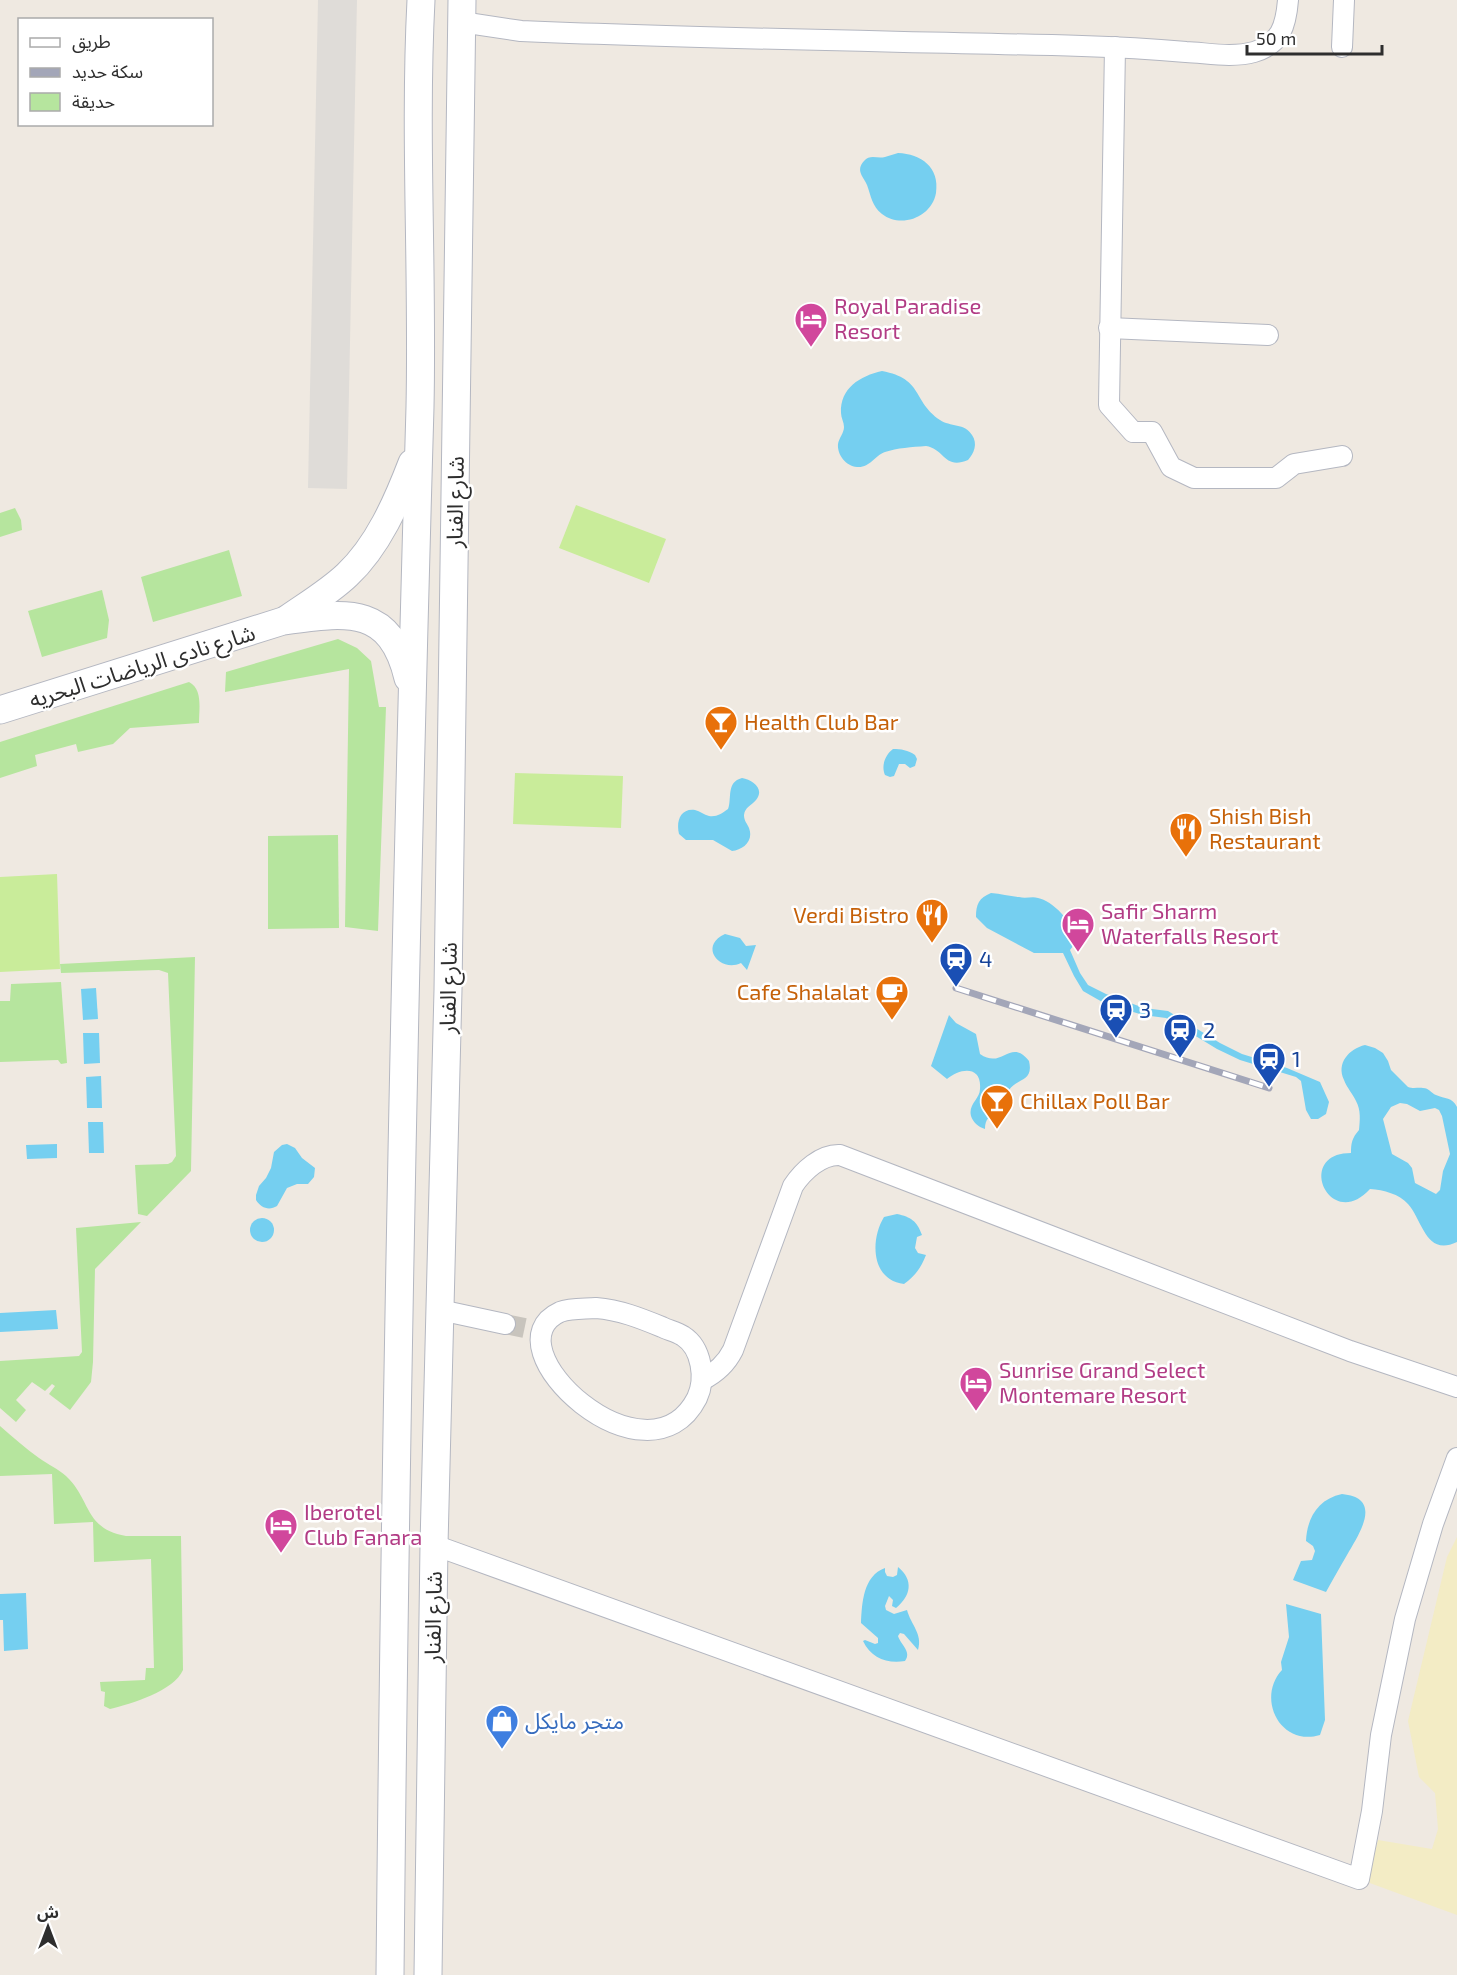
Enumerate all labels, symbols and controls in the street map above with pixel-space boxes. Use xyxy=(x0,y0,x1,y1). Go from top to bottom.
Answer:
legend xyxy=(18,18,213,126)
scale bar xyxy=(1247,18,1382,56)
text: 50 m xyxy=(1256,27,1296,49)
text: طريق xyxy=(72,30,111,53)
text: سكة حديد xyxy=(72,60,143,82)
text: حديقة xyxy=(72,90,115,112)
place label: Royal Paradise Resort xyxy=(834,292,981,343)
hotel icon: Royal Paradise Resort xyxy=(793,301,829,348)
street label: شارع الفنار xyxy=(440,456,473,549)
street label: شارع نادى الرياضات البحريه xyxy=(26,618,259,717)
bar icon: Health Club Bar xyxy=(703,704,739,751)
place label: Health Club Bar xyxy=(744,708,899,734)
place label: Shish Bish Restaurant xyxy=(1209,802,1321,853)
restaurant icon: Shish Bish Restaurant xyxy=(1168,811,1204,858)
restaurant icon: Verdi Bistro xyxy=(914,897,950,944)
place label: Safir Sharm Waterfalls Resort xyxy=(1101,897,1278,948)
place label: Verdi Bistro xyxy=(793,901,909,927)
hotel icon: Safir Sharm Waterfalls Resort xyxy=(1060,906,1096,953)
station icon: 4 xyxy=(938,941,974,988)
street label: شارع الفنار xyxy=(433,942,466,1035)
place label: 4 xyxy=(979,945,993,971)
cafe icon: Cafe Shalalat xyxy=(874,974,910,1021)
place label: Cafe Shalalat xyxy=(737,978,869,1004)
station icon: 3 xyxy=(1098,992,1134,1039)
place label: 3 xyxy=(1139,996,1151,1022)
station icon: 2 xyxy=(1162,1012,1198,1059)
place label: 2 xyxy=(1203,1016,1215,1042)
station icon: 1 xyxy=(1251,1041,1287,1088)
place label: 1 xyxy=(1292,1045,1301,1071)
bar icon: Chillax Poll Bar xyxy=(979,1083,1015,1130)
place label: Chillax Poll Bar xyxy=(1020,1087,1170,1113)
place label: Sunrise Grand Select Montemare Resort xyxy=(999,1356,1206,1407)
hotel icon: Sunrise Grand Select Montemare Resort xyxy=(958,1365,994,1412)
place label: Iberotel Club Fanara xyxy=(304,1498,422,1549)
hotel icon: Iberotel Club Fanara xyxy=(263,1507,299,1554)
street label: شارع الفنار xyxy=(418,1571,451,1664)
shop icon: متجر مايكل xyxy=(484,1703,520,1750)
place label: متجر مايكل xyxy=(525,1707,624,1734)
north arrow xyxy=(18,1897,78,1957)
text: ش xyxy=(37,1902,59,1922)

